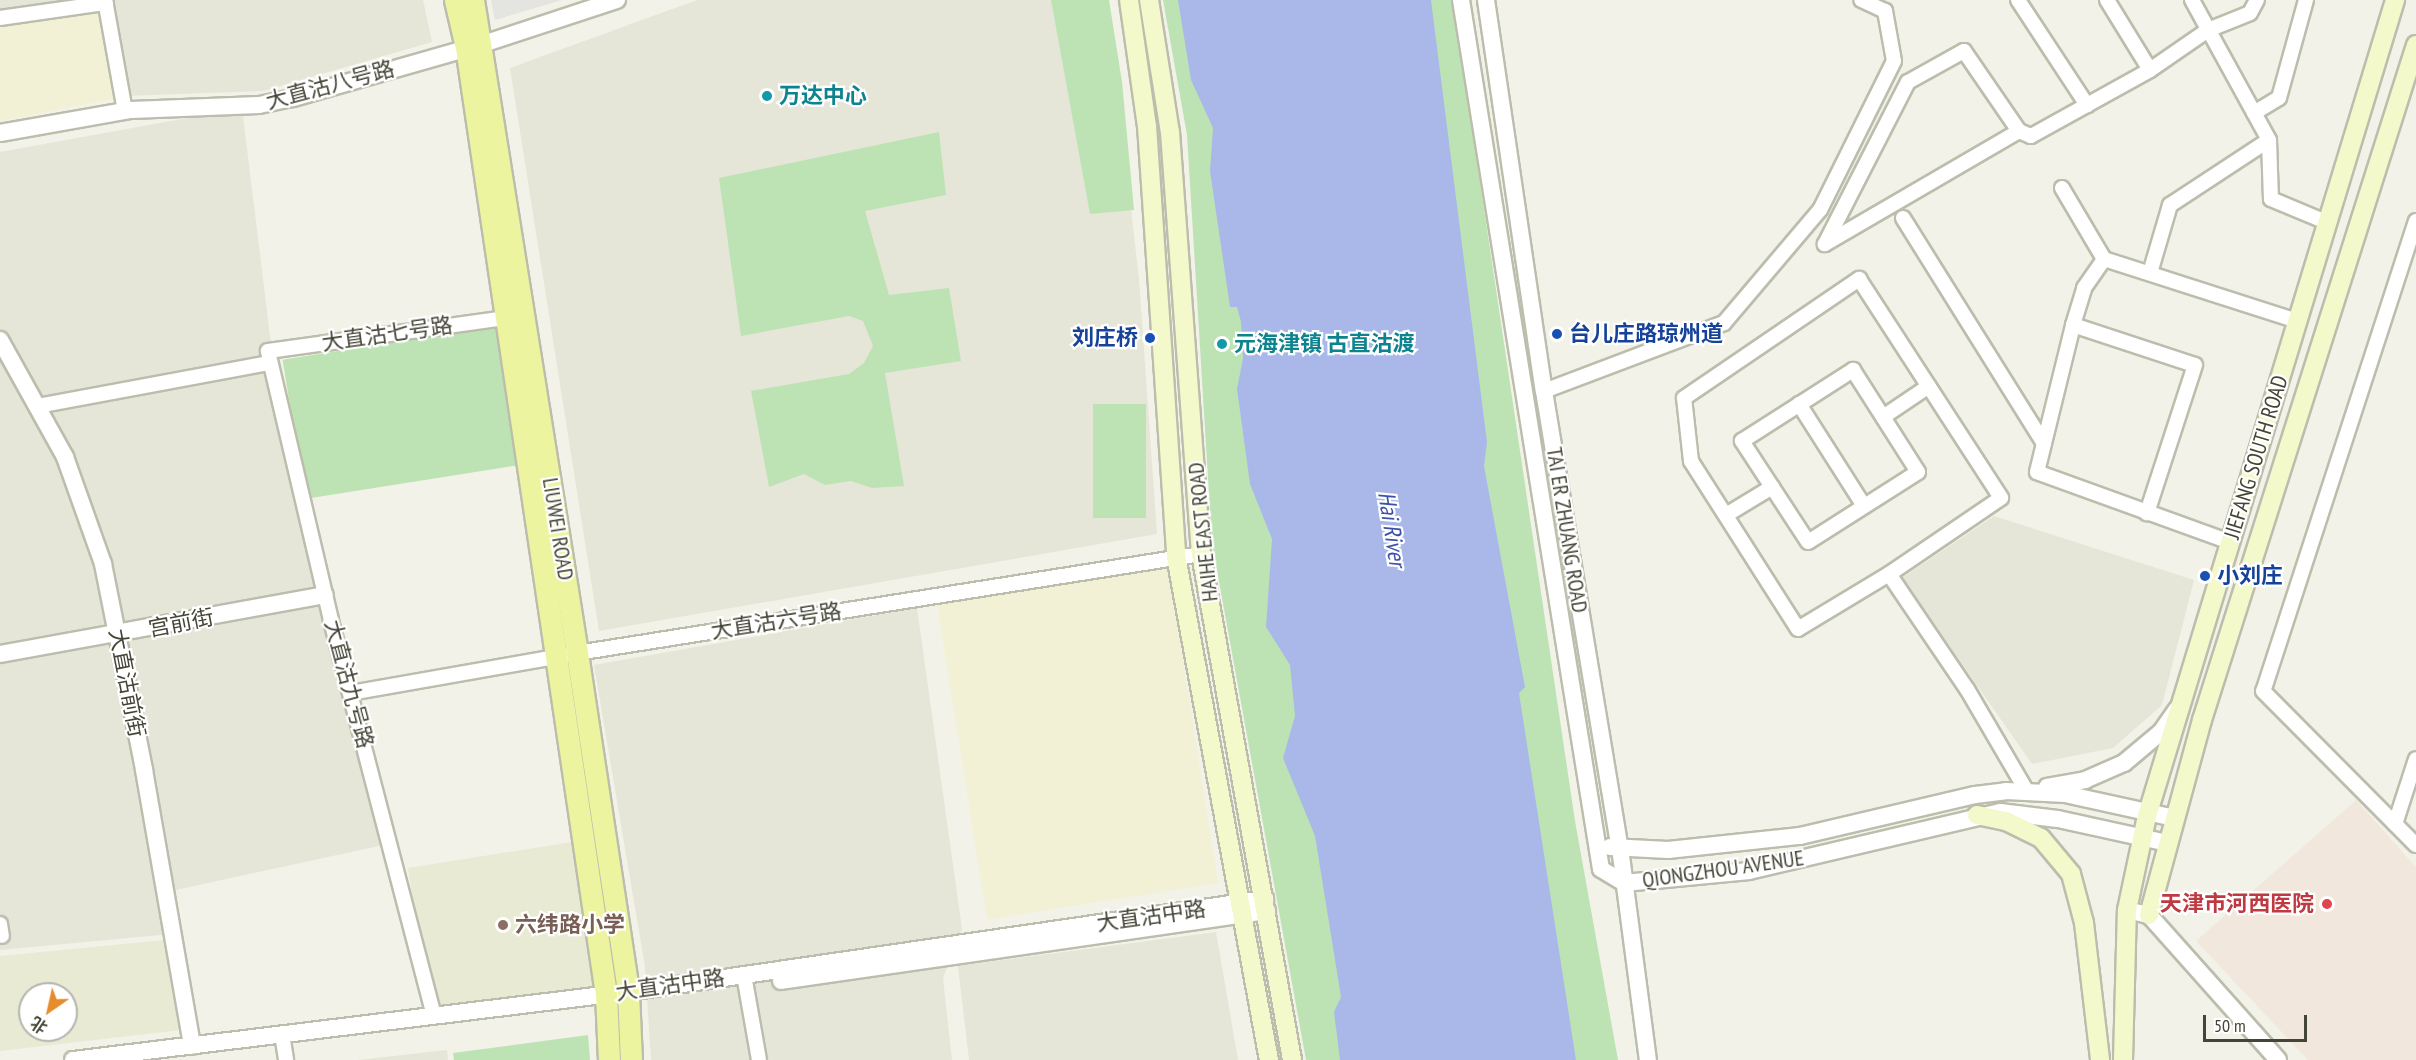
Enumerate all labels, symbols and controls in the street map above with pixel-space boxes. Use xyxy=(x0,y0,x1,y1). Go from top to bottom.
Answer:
street label: 大直沽八号路 xyxy=(263,55,397,115)
place label: 万达中心 xyxy=(779,83,867,109)
marker: 万达中心 xyxy=(760,89,774,103)
street label: 大直沽七号路 xyxy=(320,312,454,356)
place label: 台儿庄路琼州道 xyxy=(1569,321,1723,347)
place label: 刘庄桥 xyxy=(1072,325,1138,351)
marker: 台儿庄路琼州道 xyxy=(1550,327,1564,341)
marker: 刘庄桥 xyxy=(1143,331,1157,345)
place label: 元海津镇 古直沽渡 xyxy=(1234,331,1415,357)
marker: 元海津镇 古直沽渡 xyxy=(1215,337,1229,351)
street label: JIEFANG SOUTH ROAD xyxy=(2219,372,2293,542)
street label: TAI ER ZHUANG ROAD xyxy=(1541,445,1593,615)
street label: HAIHE EAST ROAD xyxy=(1183,461,1223,603)
street label: LIUWEI ROAD xyxy=(537,476,579,582)
water label: Hai River xyxy=(1372,490,1412,568)
place label: 小刘庄 xyxy=(2217,563,2283,589)
marker: 小刘庄 xyxy=(2198,569,2212,583)
street label: 大直沽六号路 xyxy=(709,598,843,644)
street label: 宫前街 xyxy=(146,604,216,642)
street label: 大直沽九号路 xyxy=(319,617,379,751)
street label: 大直沽前街 xyxy=(104,626,150,740)
street label: QIONGZHOU AVENUE xyxy=(1640,845,1806,893)
place label: 天津市河西医院 xyxy=(2160,891,2314,917)
street label: 大直沽中路 xyxy=(1095,895,1207,937)
marker: 天津市河西医院 xyxy=(2318,895,2336,913)
place label: 六纬路小学 xyxy=(515,912,625,938)
marker: 六纬路小学 xyxy=(496,918,510,932)
street label: 大直沽中路 xyxy=(614,964,726,1006)
north arrow xyxy=(18,982,78,1042)
scale bar xyxy=(2206,1003,2310,1041)
text: 北 xyxy=(27,1013,51,1038)
text: 50 m xyxy=(2214,1014,2246,1037)

